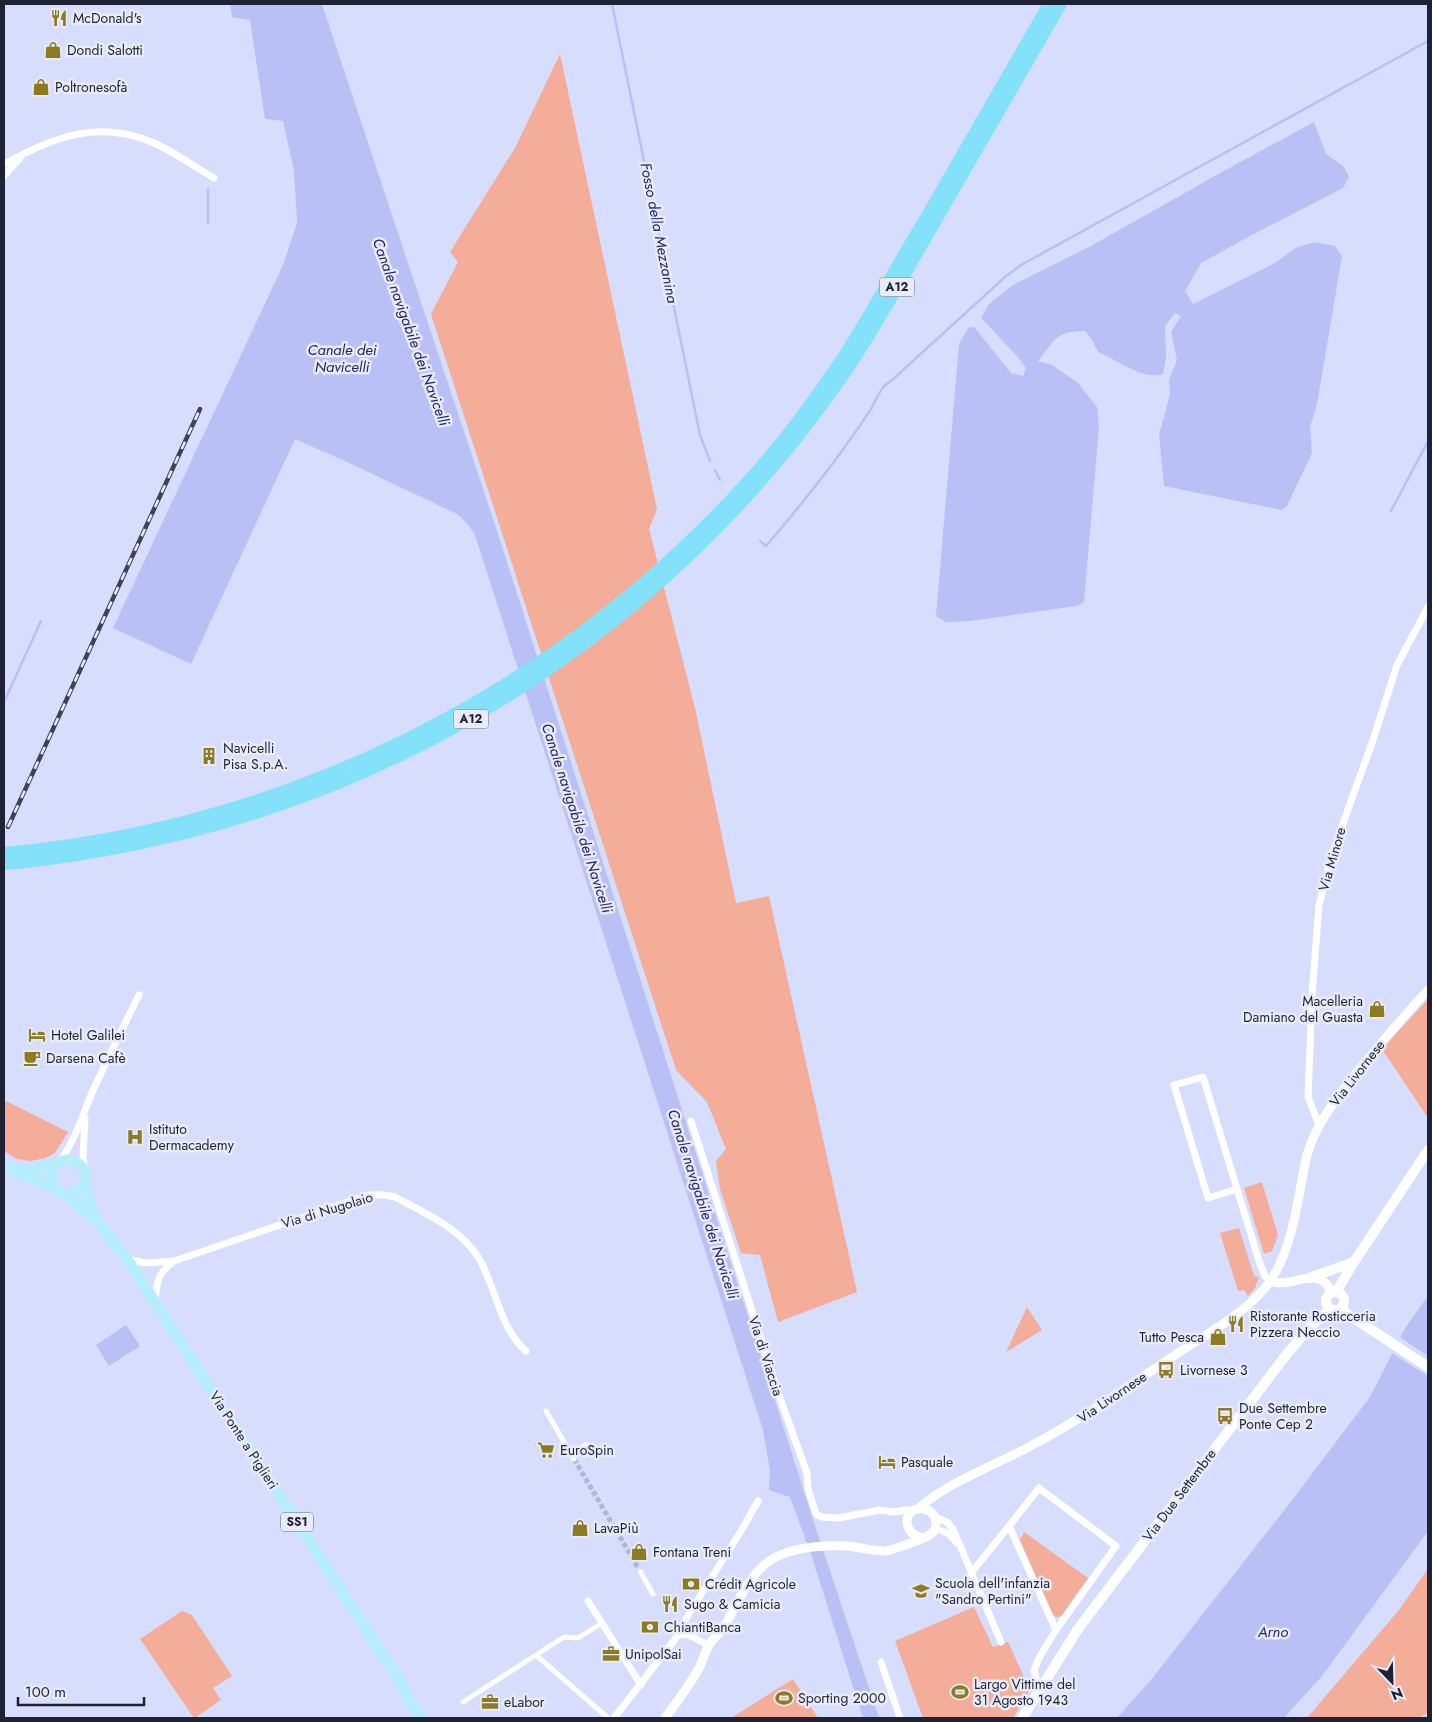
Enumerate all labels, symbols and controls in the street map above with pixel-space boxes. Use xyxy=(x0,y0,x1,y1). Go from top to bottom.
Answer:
restaurant icon: McDonald's xyxy=(49,8,69,28)
place label: McDonald's xyxy=(73,8,142,28)
shop icon: Dondi Salotti xyxy=(43,40,63,60)
place label: Dondi Salotti xyxy=(67,40,143,60)
shop icon: Poltronesofà xyxy=(31,77,51,97)
place label: Poltronesofà xyxy=(55,77,127,97)
water label: Fosso della Mezzanina xyxy=(635,161,684,306)
water label: Canale navigabile dei Navicelli xyxy=(367,235,455,429)
road number: A12 xyxy=(880,278,914,296)
water label: Canale dei Navicelli xyxy=(307,339,377,378)
road number: A12 xyxy=(454,710,488,729)
water label: Canale navigabile dei Navicelli xyxy=(536,720,618,916)
place label: Navicelli Pisa S.p.A. xyxy=(223,738,288,774)
building icon: Navicelli Pisa S.p.A. xyxy=(199,746,219,766)
street label: Via Minore xyxy=(1313,825,1351,893)
place label: Macelleria Damiano del Guasta xyxy=(1243,991,1363,1027)
shop icon: Macelleria Damiano del Guasta xyxy=(1367,999,1387,1019)
hotel icon: Hotel Galilei xyxy=(27,1025,47,1045)
place label: Hotel Galilei xyxy=(51,1025,125,1045)
street label: Via Livornese xyxy=(1325,1035,1389,1111)
cafe icon: Darsena Cafè xyxy=(22,1048,42,1068)
place label: Darsena Cafè xyxy=(46,1048,126,1068)
water label: Canale navigabile dei Navicelli xyxy=(662,1106,744,1302)
place label: Istituto Dermacademy xyxy=(149,1119,235,1155)
hospital icon: Istituto Dermacademy xyxy=(125,1127,145,1147)
street label: Via di Nugolaio xyxy=(279,1186,376,1233)
place label: Ristorante Rosticceria Pizzera Neccio xyxy=(1250,1306,1376,1342)
street label: Via di Viaccia xyxy=(744,1313,788,1399)
restaurant icon: Ristorante Rosticceria Pizzera Neccio xyxy=(1226,1314,1246,1334)
place label: Tutto Pesca xyxy=(1139,1327,1204,1347)
shop icon: Tutto Pesca xyxy=(1208,1327,1228,1347)
bus stop icon: Livornese 3 xyxy=(1156,1360,1176,1380)
place label: Livornese 3 xyxy=(1180,1360,1248,1380)
street label: Via Livornese xyxy=(1073,1366,1151,1428)
street label: Via Ponte a Piglieri xyxy=(205,1387,283,1493)
place label: Due Settembre Ponte Cep 2 xyxy=(1239,1398,1327,1434)
bus stop icon: Due Settembre Ponte Cep 2 xyxy=(1215,1406,1235,1426)
supermarket icon: EuroSpin xyxy=(536,1440,556,1460)
place label: EuroSpin xyxy=(560,1440,614,1460)
street label: Via Due Settembre xyxy=(1137,1444,1221,1546)
hotel icon: Pasquale xyxy=(877,1452,897,1472)
place label: Pasquale xyxy=(901,1452,953,1472)
road number: SS1 xyxy=(281,1512,313,1531)
shop icon: LavaPiù xyxy=(570,1518,590,1538)
place label: LavaPiù xyxy=(594,1518,639,1538)
shop icon: Fontana Treni xyxy=(629,1542,649,1562)
place label: Fontana Treni xyxy=(653,1542,731,1562)
place label: Scuola dell'infanzia "Sandro Pertini" xyxy=(935,1573,1050,1609)
bank icon: Crédit Agricole xyxy=(681,1574,701,1594)
place label: Crédit Agricole xyxy=(705,1574,796,1594)
school or university icon: Scuola dell'infanzia "Sandro Pertini" xyxy=(911,1581,931,1601)
restaurant icon: Sugo & Camicia xyxy=(660,1594,680,1614)
place label: Sugo & Camicia xyxy=(684,1594,780,1614)
bank icon: ChiantiBanca xyxy=(640,1617,660,1637)
place label: ChiantiBanca xyxy=(664,1617,741,1637)
water label: Arno xyxy=(1257,1621,1288,1643)
office icon: UnipolSai xyxy=(601,1644,621,1664)
place label: UnipolSai xyxy=(625,1644,682,1664)
north arrow xyxy=(1367,1657,1417,1707)
scale bar xyxy=(18,1674,144,1706)
place label: Largo Vittime del 31 Agosto 1943 xyxy=(974,1674,1075,1710)
text: 100 m xyxy=(25,1681,66,1703)
sports icon: Largo Vittime del 31 Agosto 1943 xyxy=(950,1682,970,1702)
text: N xyxy=(1388,1683,1406,1705)
sports icon: Sporting 2000 xyxy=(774,1688,794,1708)
place label: Sporting 2000 xyxy=(798,1688,886,1708)
office icon: eLabor xyxy=(480,1692,500,1712)
place label: eLabor xyxy=(504,1692,545,1712)

